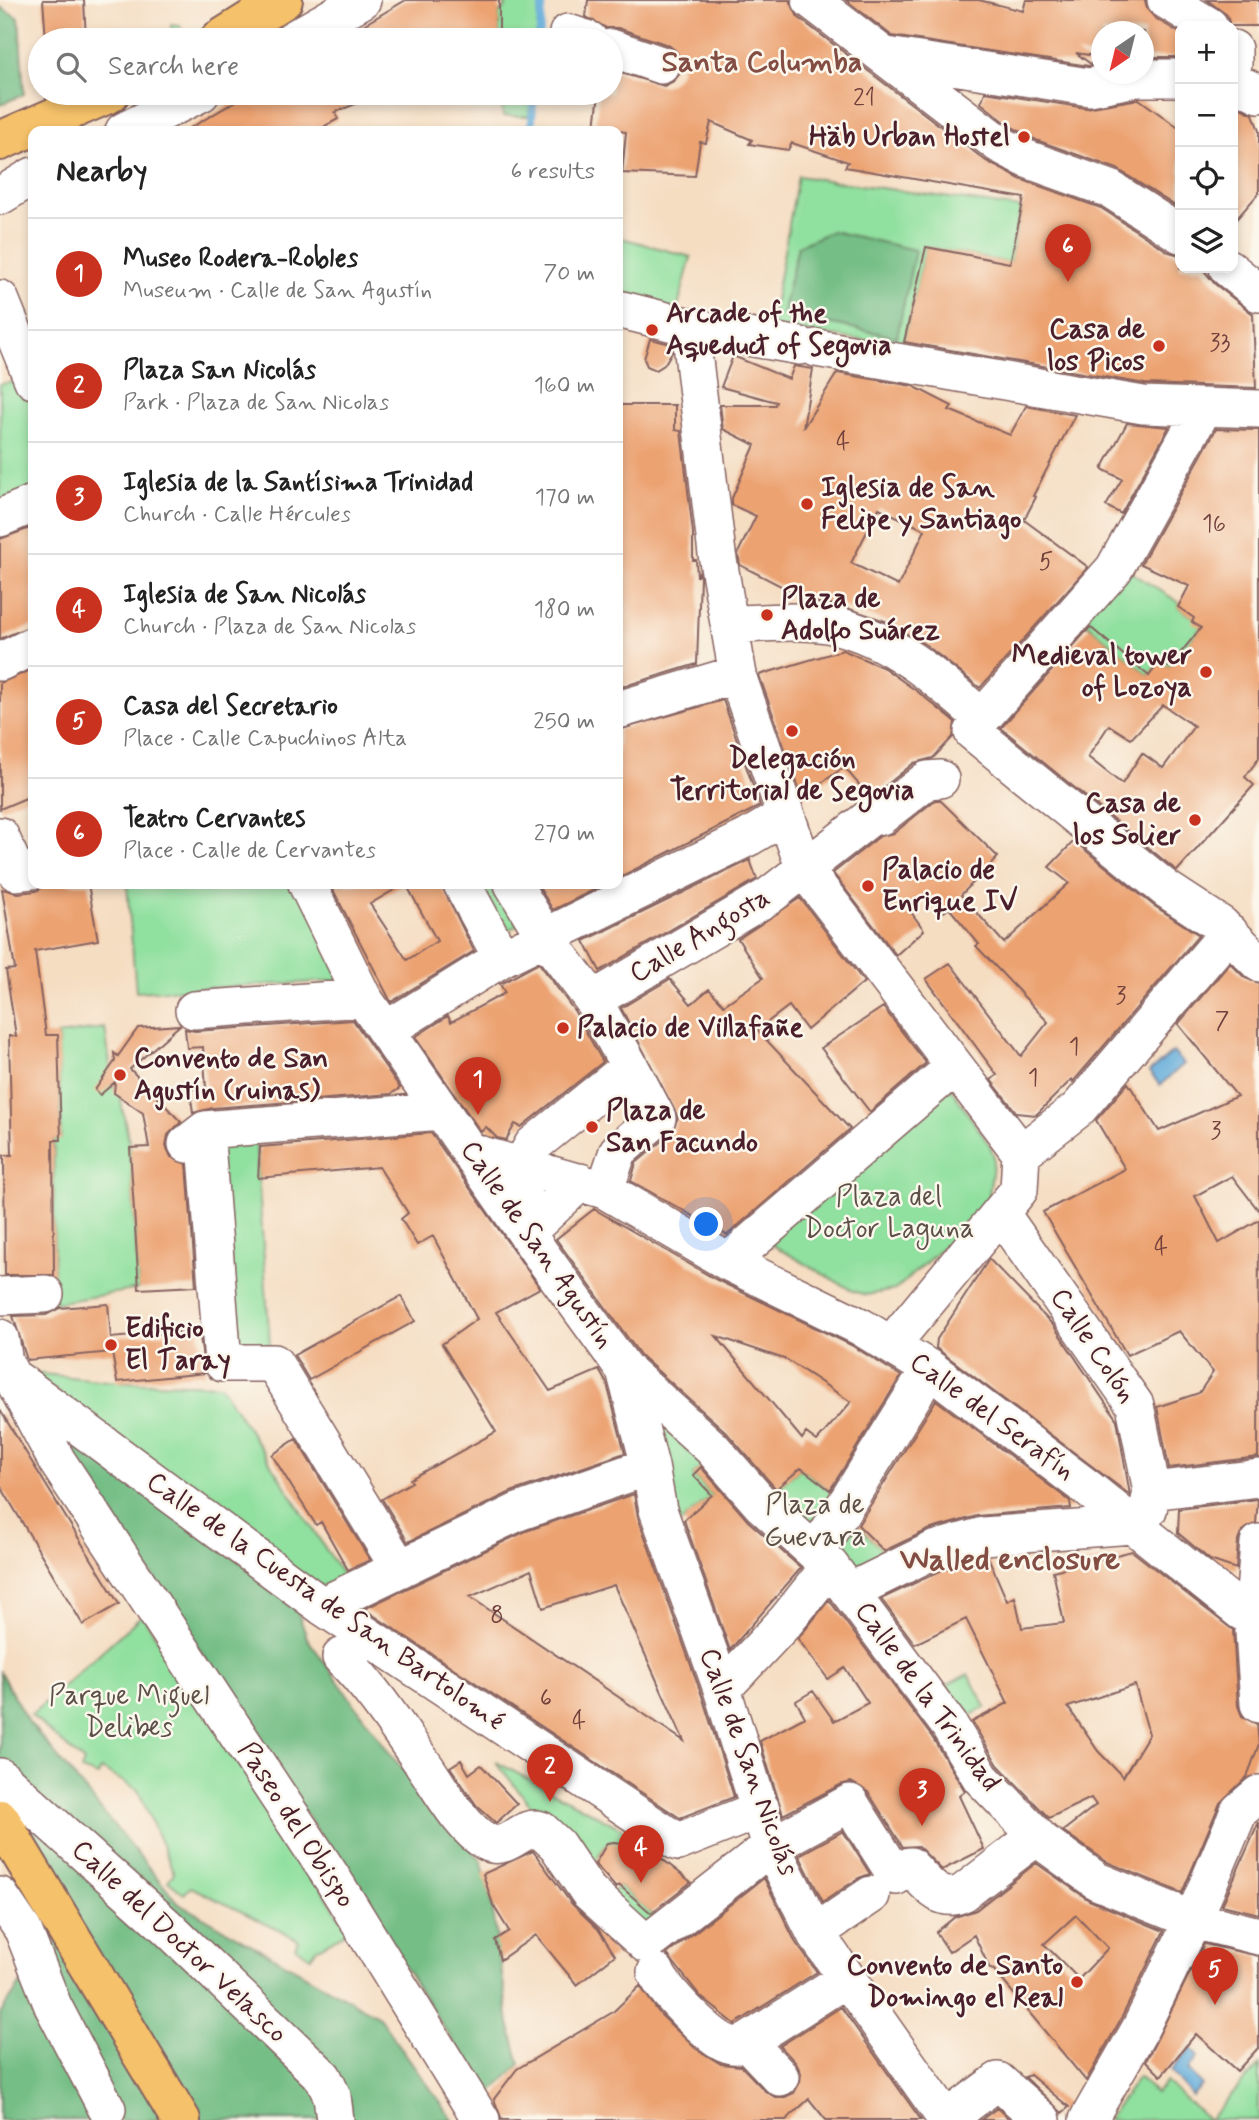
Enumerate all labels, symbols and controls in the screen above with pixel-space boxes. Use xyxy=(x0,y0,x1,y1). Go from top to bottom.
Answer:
north arrow xyxy=(1091,21,1154,84)
map controls xyxy=(1175,21,1238,273)
button: + xyxy=(1175,21,1238,84)
search box xyxy=(28,28,623,105)
district label: Santa Columba xyxy=(662,43,862,82)
icon: search xyxy=(52,48,90,86)
text: Search here xyxy=(108,50,239,84)
house number: 21 xyxy=(853,83,875,114)
button: − xyxy=(1175,84,1238,147)
place label: Häb Urban Hostel xyxy=(809,119,1010,156)
marker: Häb Urban Hostel xyxy=(1016,129,1032,145)
button: locate xyxy=(1175,147,1238,210)
text: Nearby xyxy=(56,152,147,191)
text: 6 results xyxy=(511,157,595,187)
button: layers xyxy=(1175,210,1238,273)
pin: 6 xyxy=(1045,224,1091,282)
text: Museo Rodera-Robles xyxy=(123,242,358,276)
text: 1 xyxy=(74,259,84,289)
text: 70 m xyxy=(543,259,595,289)
text: Museum · Calle de San Agustín xyxy=(123,276,432,306)
place label: Arcade of the Aqueduct of Segovia xyxy=(666,296,892,368)
place label: Casa de los Picos xyxy=(1047,312,1145,381)
marker: Arcade of the Aqueduct of Segovia xyxy=(644,322,660,338)
house number: 33 xyxy=(1210,328,1231,359)
marker: Casa de los Picos xyxy=(1151,338,1167,354)
text: Plaza San Nicolás xyxy=(123,354,316,388)
text: 2 xyxy=(73,371,85,401)
text: 160 m xyxy=(534,371,595,401)
text: Park · Plaza de San Nicolas xyxy=(123,388,389,418)
house number: 4 xyxy=(836,427,850,458)
text: Iglesia de la Santísima Trinidad xyxy=(123,466,473,500)
place label: Iglesia de San Felipe y Santiago xyxy=(821,470,1022,540)
text: 3 xyxy=(74,483,84,513)
text: 170 m xyxy=(535,483,595,513)
marker: Iglesia de San Felipe y Santiago xyxy=(799,496,815,512)
text: Church · Calle Hércules xyxy=(123,500,351,530)
house number: 16 xyxy=(1202,509,1226,540)
house number: 5 xyxy=(1039,547,1053,578)
text: Iglesia de San Nicolás xyxy=(123,578,366,612)
place label: Plaza de Adolfo Suárez xyxy=(781,581,940,653)
text: 4 xyxy=(72,595,86,625)
text: 180 m xyxy=(534,595,595,625)
marker: Plaza de Adolfo Suárez xyxy=(759,607,775,623)
text: Church · Plaza de San Nicolas xyxy=(123,612,416,642)
place label: Medieval tower of Lozoya xyxy=(1012,638,1192,707)
marker: Medieval tower of Lozoya xyxy=(1198,664,1214,680)
text: Casa del Secretario xyxy=(123,690,338,724)
text: 5 xyxy=(72,707,86,737)
text: 250 m xyxy=(533,707,595,737)
marker: Delegación Territorial de Segovia xyxy=(784,723,800,739)
text: Place · Calle Capuchinos Alta xyxy=(123,724,407,754)
place label: Delegación Territorial de Segovia xyxy=(670,741,914,813)
place label: Casa de los Solier xyxy=(1073,786,1181,855)
text: Teatro Cervantes xyxy=(123,802,306,836)
marker: Casa de los Solier xyxy=(1187,812,1203,828)
text: 6 xyxy=(73,819,85,849)
text: 270 m xyxy=(534,819,595,849)
text: Place · Calle de Cervantes xyxy=(123,836,376,866)
place label: Palacio de Enrique IV xyxy=(882,852,1018,921)
marker: Palacio de Enrique IV xyxy=(860,878,876,894)
street label: Calle Angosta xyxy=(623,879,779,995)
house number: 3 xyxy=(1116,981,1127,1012)
house number: 7 xyxy=(1215,1006,1229,1037)
place label: Palacio de Villafañe xyxy=(577,1010,804,1047)
marker: Palacio de Villafañe xyxy=(555,1020,571,1036)
house number: 1 xyxy=(1069,1032,1079,1063)
place label: Convento de San Agustín (ruinas) xyxy=(134,1041,328,1111)
pin: 1 xyxy=(455,1057,501,1115)
house number: 1 xyxy=(1028,1063,1038,1094)
marker: Convento de San Agustín (ruinas) xyxy=(112,1067,128,1083)
place label: Plaza de San Facundo xyxy=(606,1093,758,1162)
house number: 3 xyxy=(1211,1116,1222,1147)
marker: Plaza de San Facundo xyxy=(584,1119,600,1135)
street label: Calle de San Agustín xyxy=(451,1134,623,1356)
park label: Plaza del Doctor Laguna xyxy=(804,1179,974,1250)
your location xyxy=(689,1207,723,1241)
house number: 4 xyxy=(1154,1232,1168,1263)
street label: Calle Colón xyxy=(1041,1281,1145,1411)
place label: Edificio El Taray xyxy=(125,1311,231,1380)
marker: Edificio El Taray xyxy=(103,1337,119,1353)
street label: Calle del Serafín xyxy=(902,1344,1082,1490)
street label: Calle de la Cuesta de San Bartolomé xyxy=(139,1464,511,1740)
park label: Plaza de Guevara xyxy=(764,1487,866,1556)
district label: Walled enclosure xyxy=(900,1539,1120,1581)
street label: Calle de la Trinidad xyxy=(845,1595,1009,1799)
house number: 8 xyxy=(490,1600,504,1631)
street label: Calle de San Nicolás xyxy=(690,1643,806,1881)
park label: Parque Miguel Delibes xyxy=(49,1678,209,1747)
house number: 6 xyxy=(540,1683,552,1714)
house number: 4 xyxy=(572,1706,586,1737)
street label: Paseo del Obispo xyxy=(228,1735,364,1915)
pin: 2 xyxy=(527,1744,573,1802)
pin: 3 xyxy=(899,1768,945,1826)
pin: 4 xyxy=(618,1825,664,1883)
street label: Calle del Doctor Velasco xyxy=(63,1832,295,2052)
pin: 5 xyxy=(1192,1947,1238,2005)
place label: Convento de Santo Domingo el Real xyxy=(846,1948,1063,2018)
marker: Convento de Santo Domingo el Real xyxy=(1069,1974,1085,1990)

